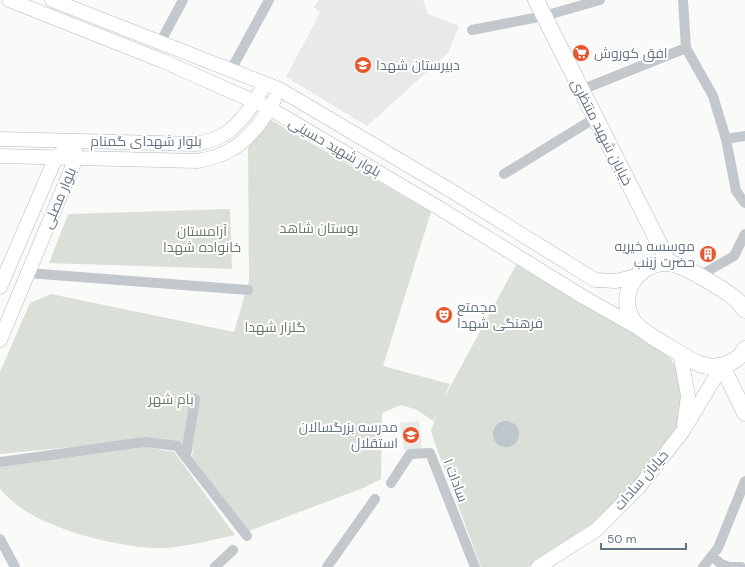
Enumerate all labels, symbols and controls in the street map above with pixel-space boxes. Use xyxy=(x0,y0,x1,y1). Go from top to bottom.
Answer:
supermarket icon: افق کوروش xyxy=(571,43,591,63)
place label: افق کوروش xyxy=(594,44,668,62)
school or university icon: دبیرستان شهدا xyxy=(353,55,373,75)
place label: دبیرستان شهدا xyxy=(376,56,460,74)
street label: خیابان شهید منتظری xyxy=(567,76,637,188)
street label: بلوار شهید حسینی xyxy=(286,113,384,181)
street label: بلوار شهدای گمنام xyxy=(90,132,202,151)
street label: بلوار مصلی xyxy=(38,165,80,231)
park label: بوستان شاهد xyxy=(279,219,359,237)
park label: آرامستان خانواده شهدا xyxy=(163,222,241,256)
place label: موسسه خیریه حضرت زینب xyxy=(615,237,695,271)
building icon: موسسه خیریه حضرت زینب xyxy=(698,244,718,264)
place label: مجمتع فرهنگی شهدا xyxy=(457,298,543,332)
theatre icon: مجمتع فرهنگی شهدا xyxy=(434,305,454,325)
park label: گلزار شهدا xyxy=(244,318,306,336)
park label: بام شهر xyxy=(147,390,194,409)
place label: مدرسه بزرگسالان استقلال xyxy=(299,418,398,452)
school or university icon: مدرسه بزرگسالان استقلال xyxy=(401,425,421,445)
street label: خیابان سادات xyxy=(610,446,672,514)
street label: سادات ۱ xyxy=(439,456,473,504)
scale bar xyxy=(601,525,686,551)
text: 50 m xyxy=(607,531,636,547)

